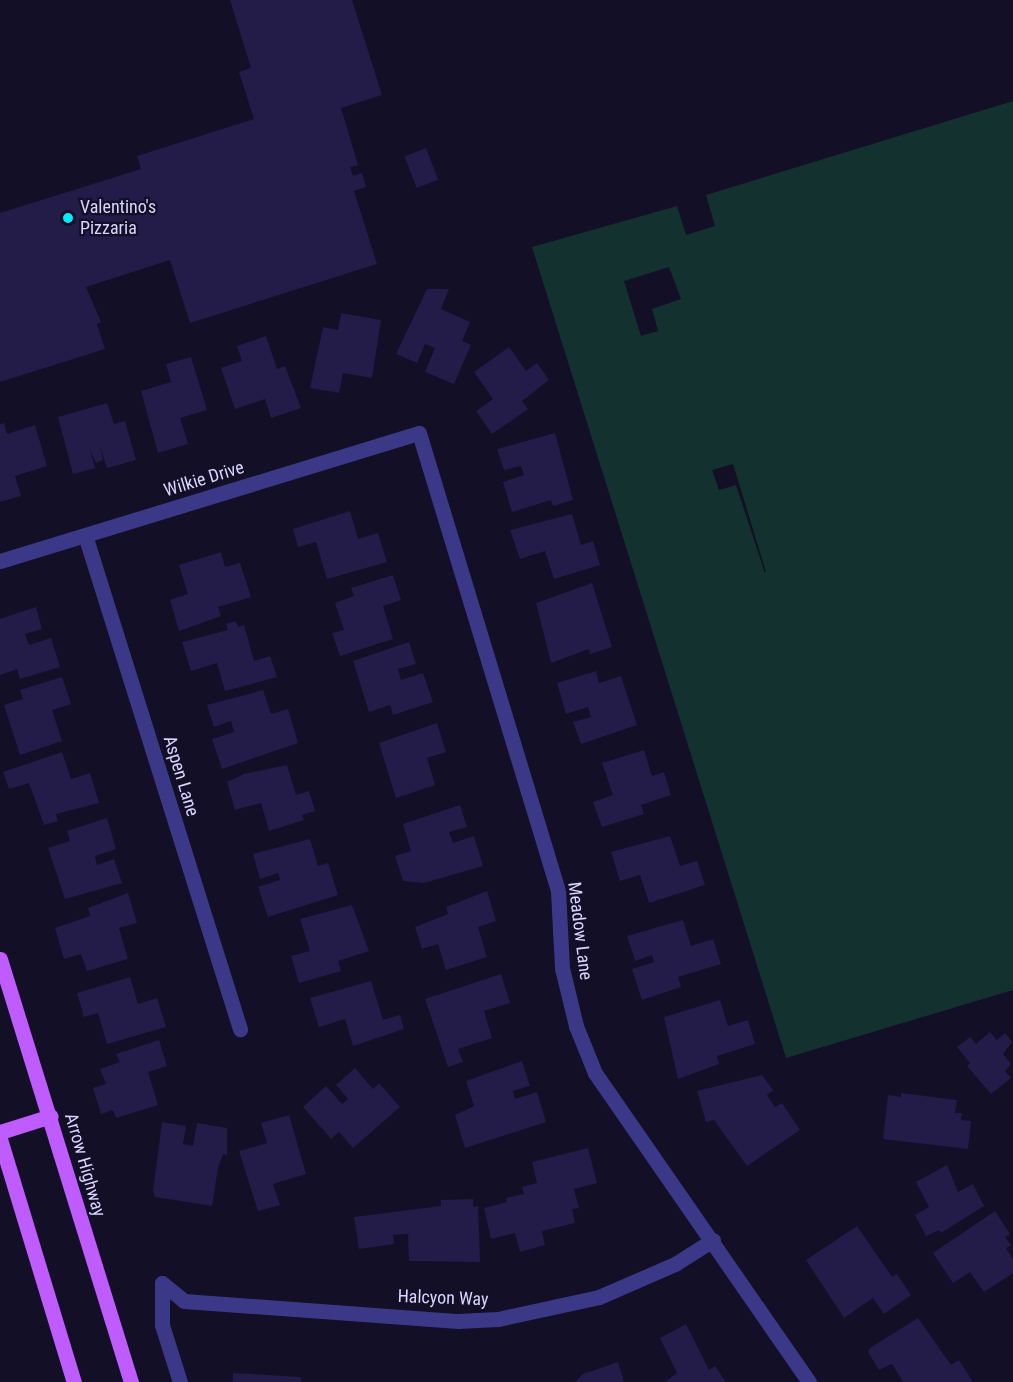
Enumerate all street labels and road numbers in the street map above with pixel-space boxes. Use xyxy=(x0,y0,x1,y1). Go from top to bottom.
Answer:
street label: Wilkie Drive xyxy=(161,457,247,501)
street label: Aspen Lane xyxy=(159,733,203,819)
street label: Meadow Lane xyxy=(563,881,597,981)
street label: Arrow Highway xyxy=(60,1111,110,1219)
street label: Halcyon Way xyxy=(397,1286,489,1310)

